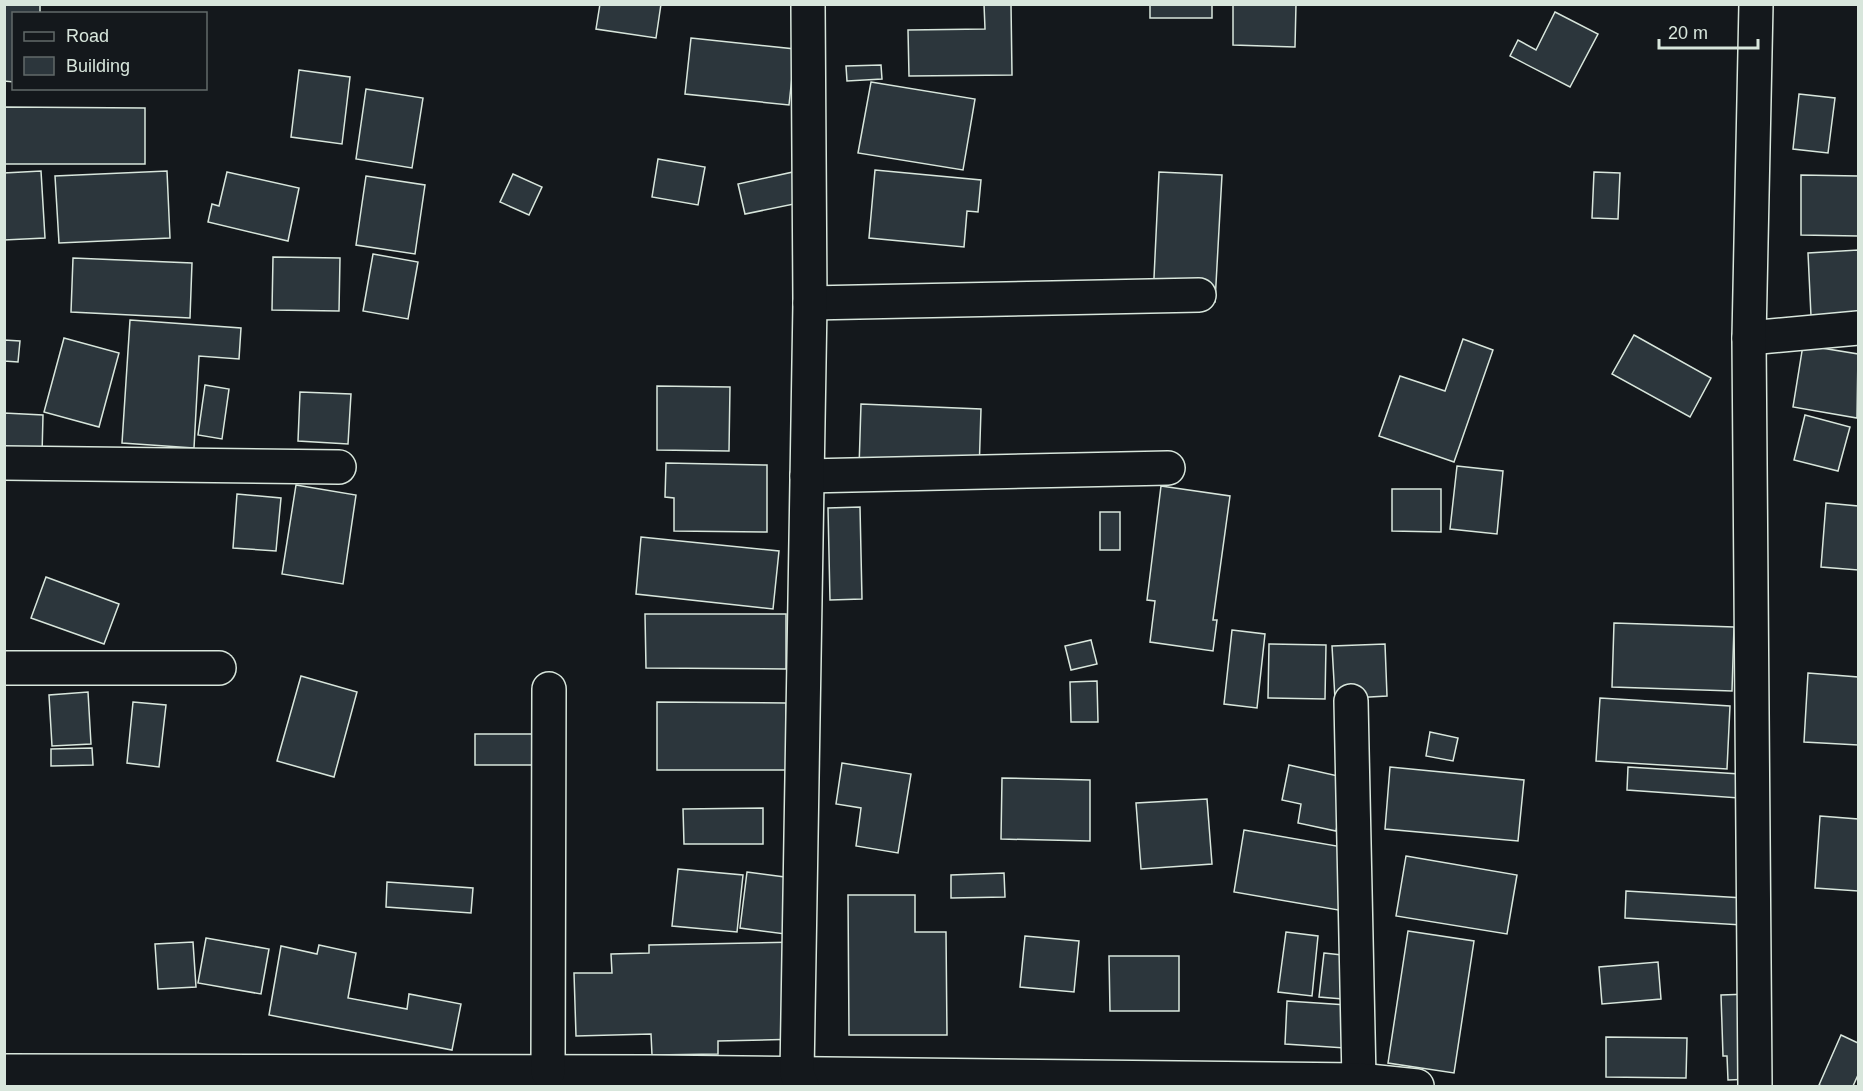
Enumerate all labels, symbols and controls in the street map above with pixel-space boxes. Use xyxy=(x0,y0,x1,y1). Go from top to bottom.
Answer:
legend xyxy=(12,12,207,90)
scale bar xyxy=(1659,12,1758,50)
text: 20 m xyxy=(1668,23,1708,43)
text: Road xyxy=(66,26,109,46)
text: Building xyxy=(66,56,130,76)

